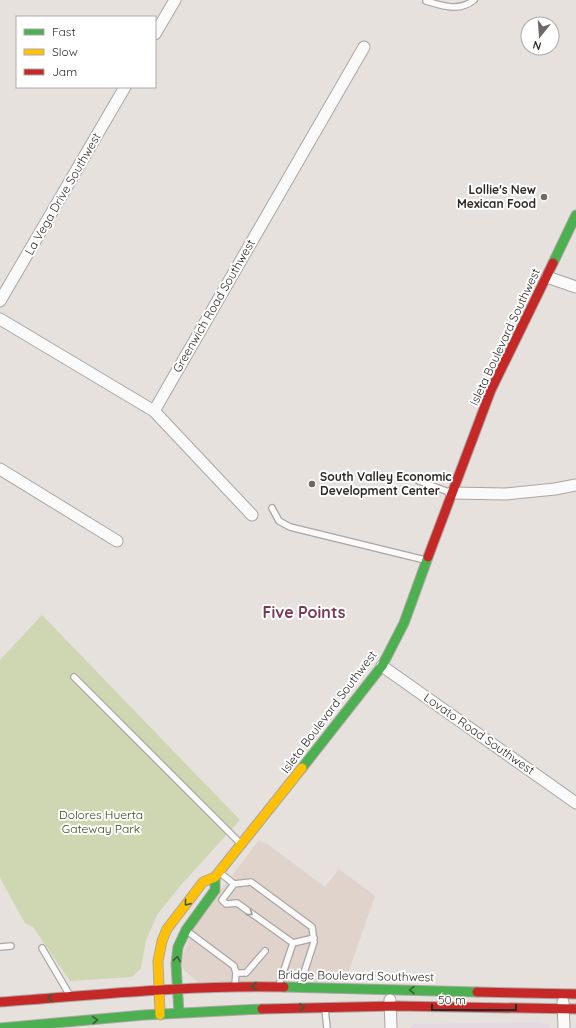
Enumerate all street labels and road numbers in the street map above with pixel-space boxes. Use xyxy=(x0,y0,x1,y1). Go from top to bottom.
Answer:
street label: La Vega Drive Southwest xyxy=(21,130,104,258)
street label: Greenwich Road Southwest xyxy=(169,236,258,375)
street label: Isleta Boulevard Southwest xyxy=(466,266,543,408)
street label: Isleta Boulevard Southwest xyxy=(278,647,380,776)
street label: Lovato Road Southwest xyxy=(421,690,538,778)
street label: Bridge Boulevard Southwest xyxy=(278,967,434,984)

